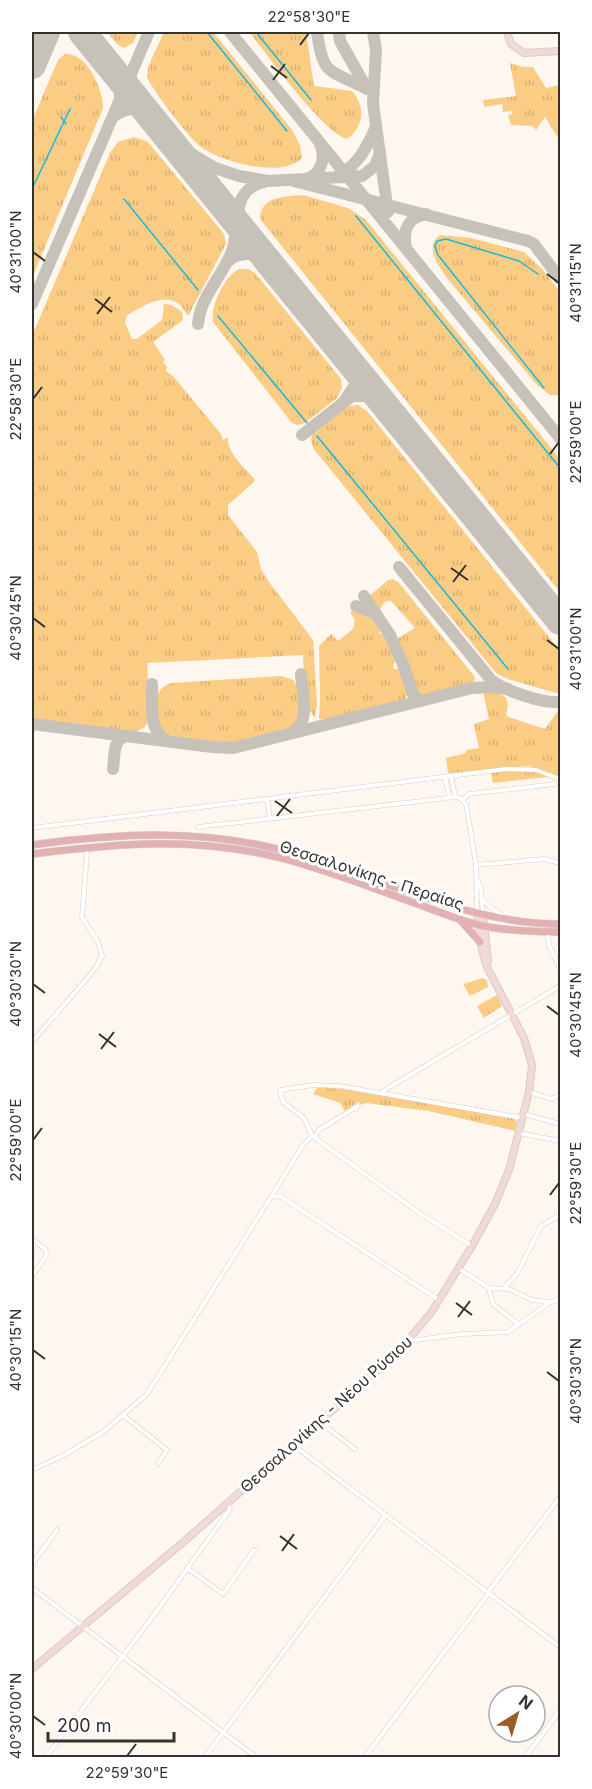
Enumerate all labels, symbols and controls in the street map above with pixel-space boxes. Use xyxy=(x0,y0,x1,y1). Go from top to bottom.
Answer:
text: 22°58'30"E xyxy=(268,7,350,26)
text: 40°31'00"N xyxy=(6,210,25,294)
text: 40°31'15"N xyxy=(566,243,585,323)
text: 22°58'30"E xyxy=(6,358,25,440)
text: 22°59'00"E xyxy=(566,401,585,483)
text: 40°30'45"N xyxy=(6,575,25,661)
text: 40°31'00"N xyxy=(566,607,585,691)
street label: Θεσσαλονίκης - Περαίας xyxy=(277,836,467,914)
text: 40°30'30"N xyxy=(6,941,25,1027)
text: 40°30'45"N xyxy=(566,972,585,1058)
text: 22°59'00"E xyxy=(6,1099,25,1181)
text: 22°59'30"E xyxy=(566,1142,585,1224)
text: 40°30'15"N xyxy=(6,1309,25,1391)
street label: Θεσσαλονίκης - Νέου Ρύσιου xyxy=(236,1331,416,1497)
text: 40°30'30"N xyxy=(566,1338,585,1424)
text: 40°30'00"N xyxy=(6,1673,25,1759)
north arrow xyxy=(487,1684,547,1744)
text: N xyxy=(515,1690,537,1714)
scale bar xyxy=(48,1705,174,1743)
text: 200 m xyxy=(57,1715,112,1736)
text: 22°59'30"E xyxy=(86,1763,168,1782)

